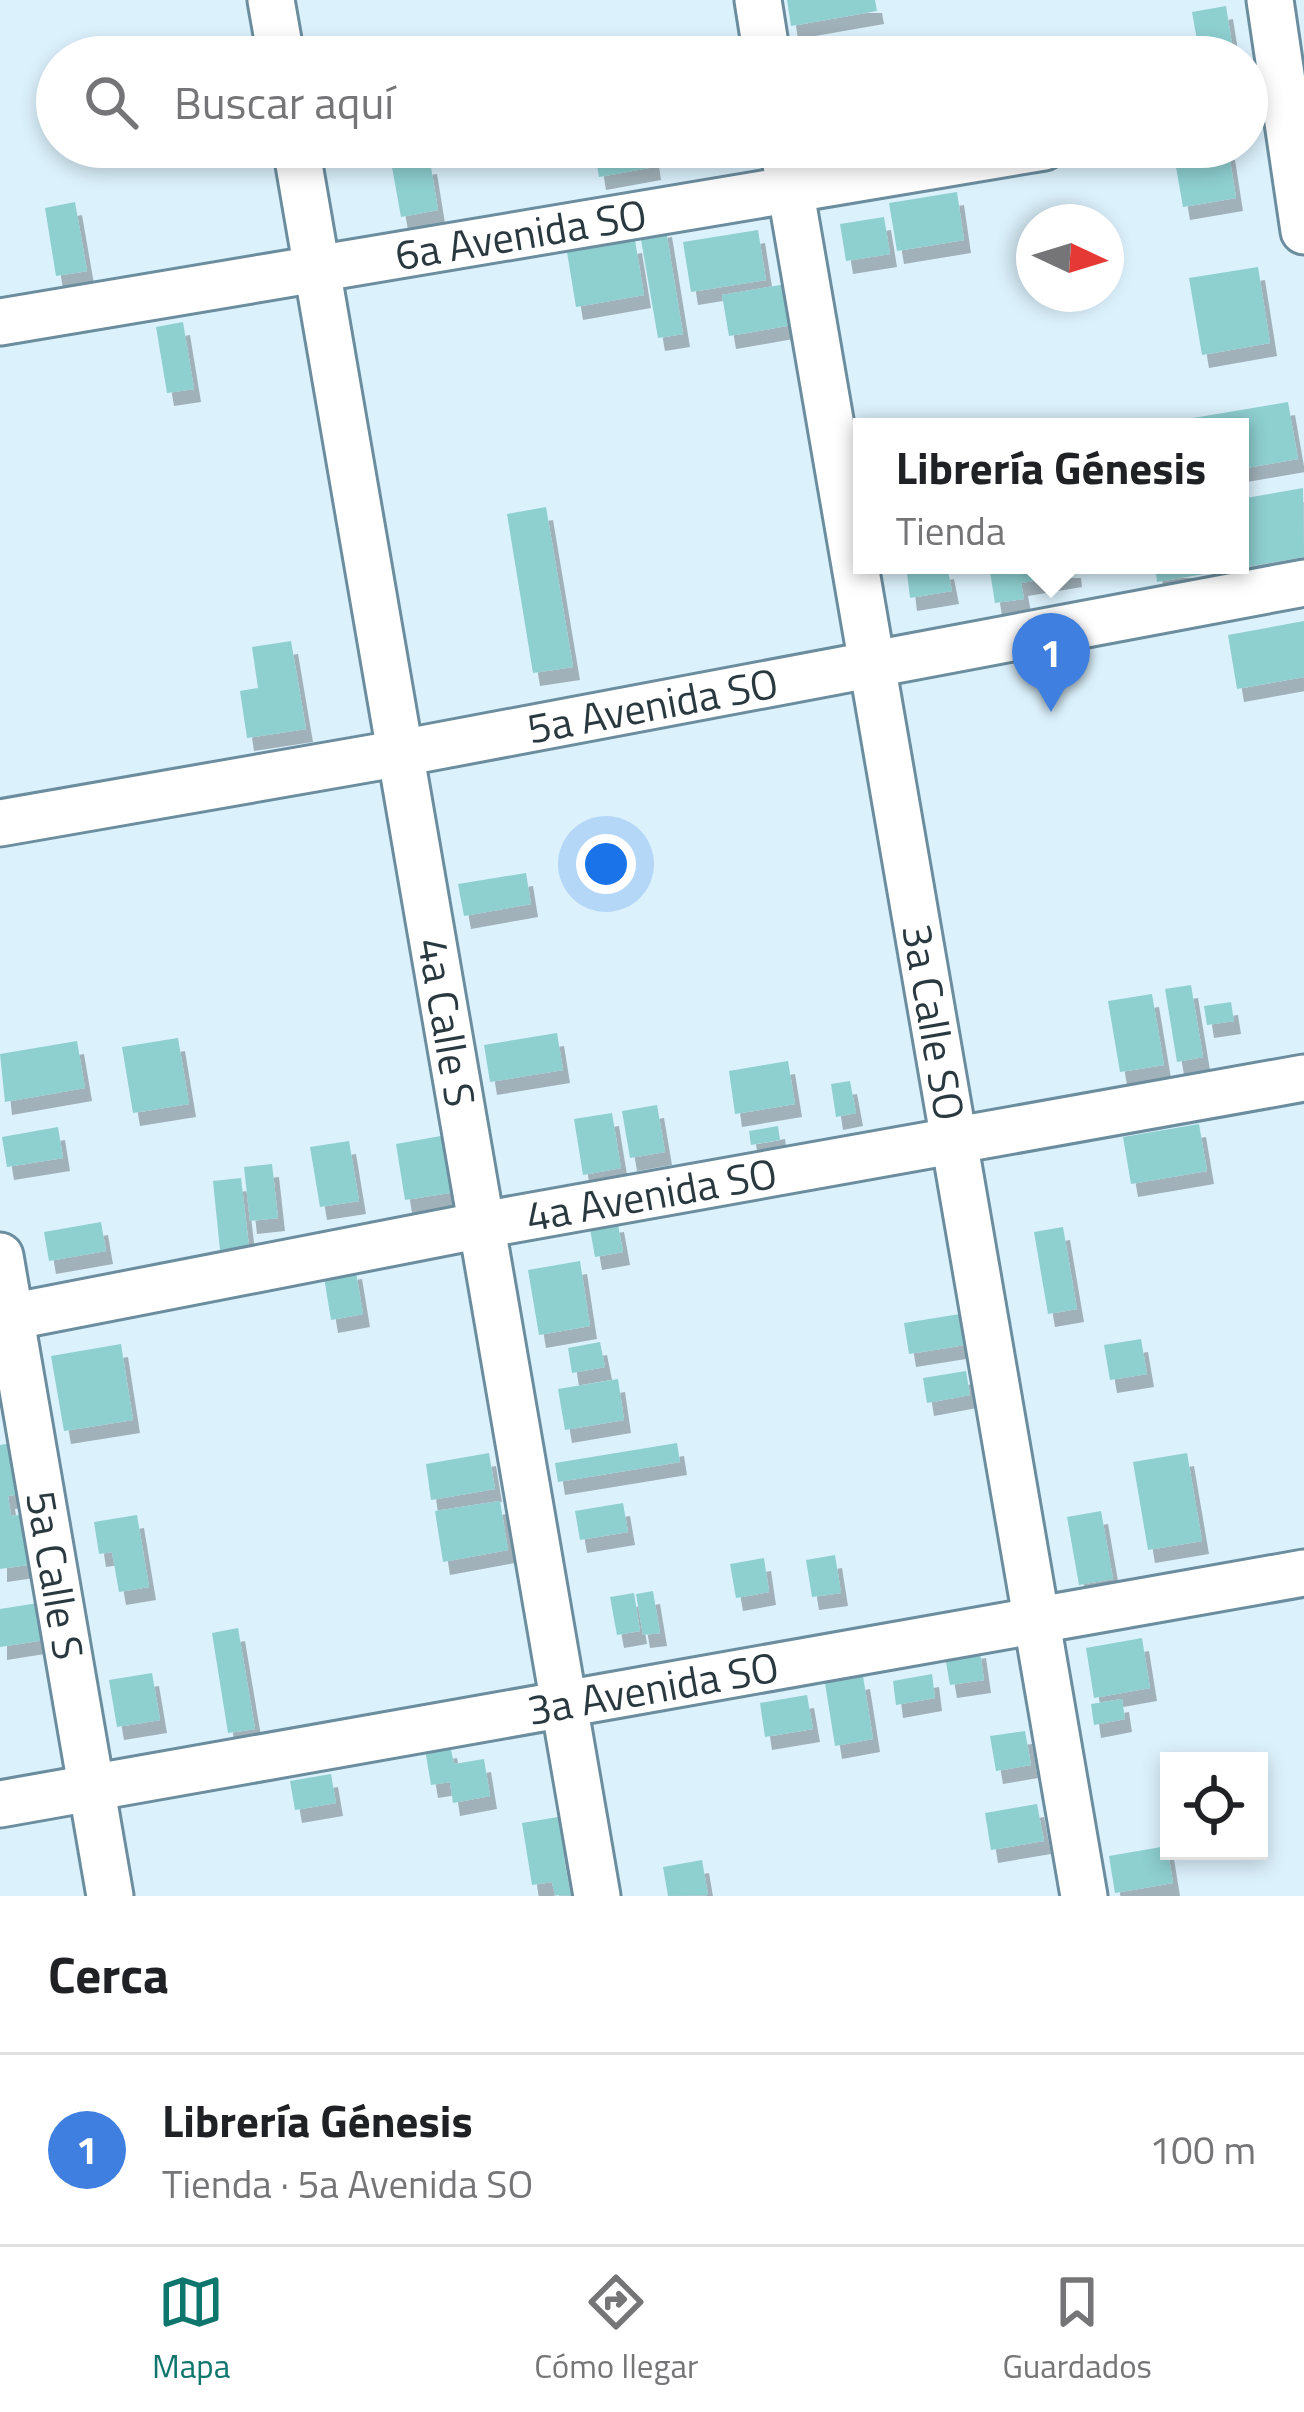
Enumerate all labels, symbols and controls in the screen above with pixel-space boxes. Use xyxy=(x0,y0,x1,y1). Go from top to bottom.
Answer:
search box xyxy=(36,36,1268,168)
text: Buscar aquí xyxy=(174,68,394,136)
icon: search xyxy=(78,69,144,135)
street label: 6a Avenida SO xyxy=(390,181,651,286)
north arrow xyxy=(1016,204,1124,312)
popup xyxy=(853,418,1249,574)
text: Librería Génesis xyxy=(896,433,1206,501)
text: Tienda xyxy=(896,501,1006,560)
pin: 1 xyxy=(1012,613,1090,712)
street label: 5a Avenida SO xyxy=(522,650,783,760)
your location xyxy=(576,834,636,894)
street label: 3a Calle SO xyxy=(886,919,983,1125)
street label: 4a Calle S xyxy=(402,933,494,1111)
street label: 4a Avenida SO xyxy=(520,1140,782,1248)
street label: 5a Calle S xyxy=(10,1486,102,1665)
street label: 3a Avenida SO xyxy=(522,1634,783,1741)
map controls xyxy=(1160,1752,1268,1860)
button: locate xyxy=(1160,1752,1268,1860)
text: Cerca xyxy=(48,1935,169,2013)
text: Librería Génesis xyxy=(162,2086,473,2154)
text: 1 xyxy=(76,2120,98,2179)
text: 100 m xyxy=(1149,2120,1256,2179)
text: Tienda · 5a Avenida SO xyxy=(162,2154,533,2213)
tab: Mapa xyxy=(152,2269,230,2391)
tab: Cómo llegar xyxy=(534,2269,698,2391)
tab: Guardados xyxy=(1002,2269,1152,2391)

